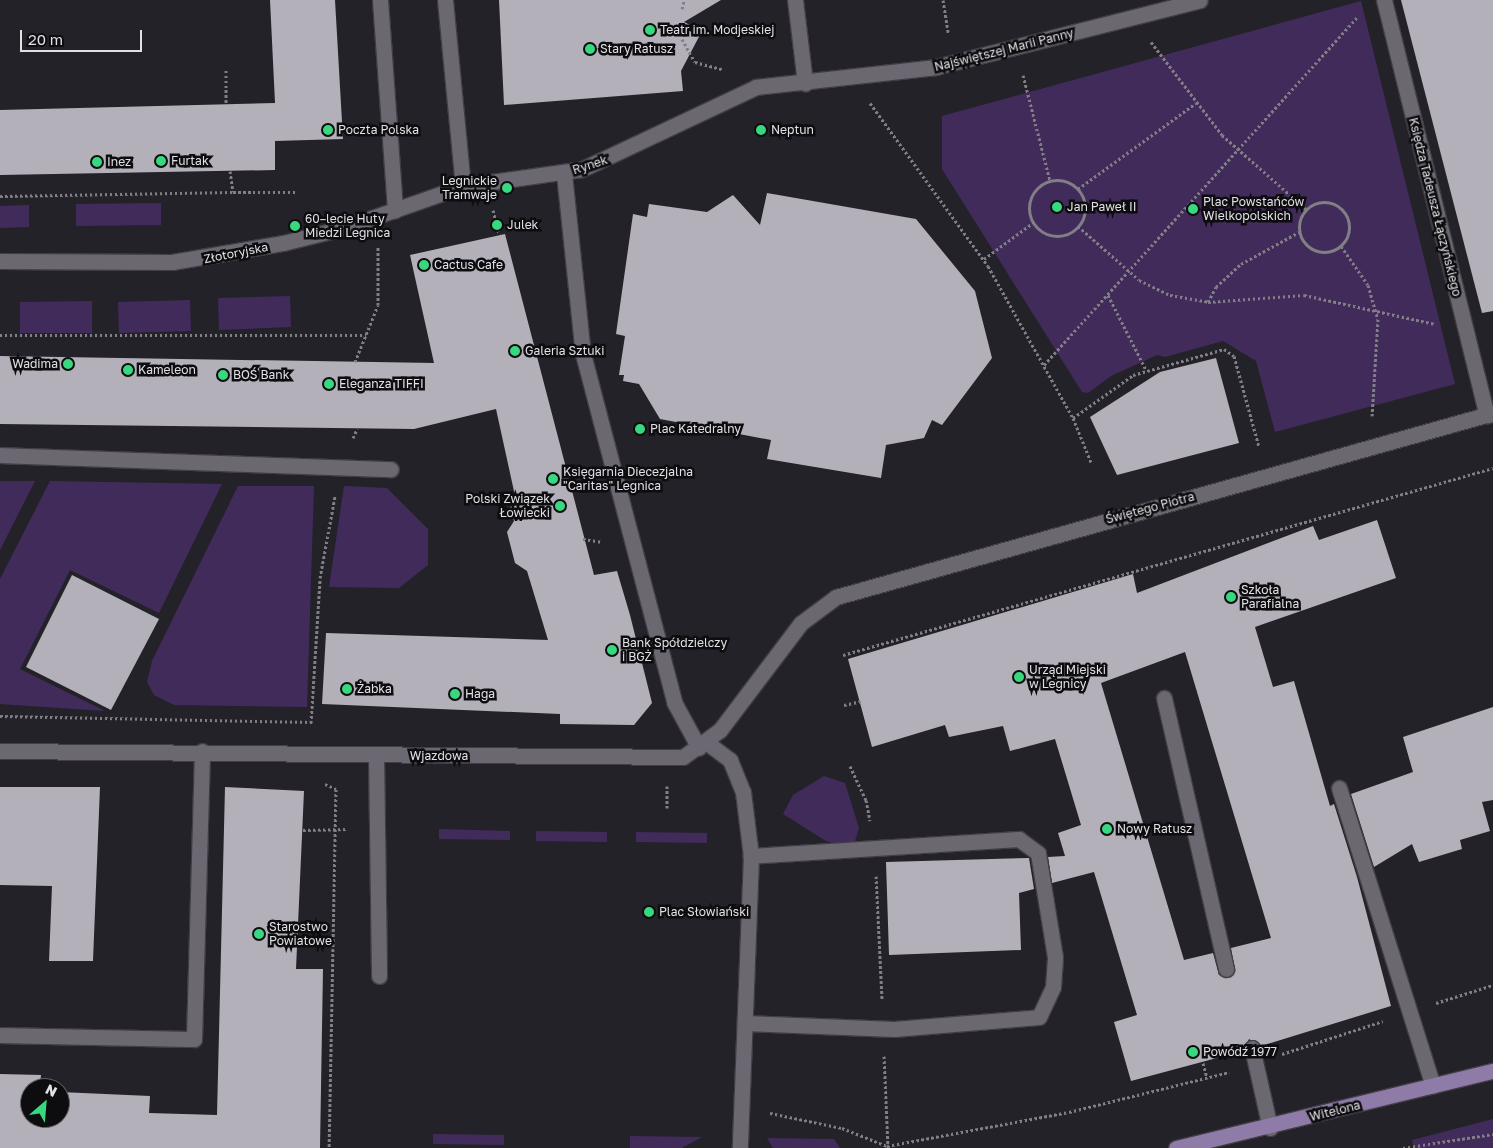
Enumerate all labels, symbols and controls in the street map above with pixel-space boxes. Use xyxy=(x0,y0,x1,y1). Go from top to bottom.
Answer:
scale bar xyxy=(22,20,145,52)
place label: Teatr im. Modjeskiej xyxy=(660,23,775,37)
marker: Teatr im. Modjeskiej xyxy=(644,24,656,36)
street label: Najświętszej Marii Panny xyxy=(933,26,1075,74)
text: 20 m xyxy=(28,30,63,48)
place label: Stary Ratusz xyxy=(600,42,673,56)
marker: Stary Ratusz xyxy=(584,43,596,55)
street label: Księdza Tadeusza Łączyńskiego xyxy=(1406,116,1464,298)
place label: Poczta Polska xyxy=(338,123,419,137)
place label: Neptun xyxy=(771,123,814,137)
marker: Poczta Polska xyxy=(322,124,334,136)
marker: Neptun xyxy=(755,124,767,136)
street label: Rynek xyxy=(571,153,609,177)
place label: Furtak xyxy=(171,154,209,168)
place label: Inez xyxy=(107,155,131,169)
marker: Furtak xyxy=(155,155,167,167)
marker: Inez xyxy=(91,156,103,168)
place label: Legnickie Tramwaje xyxy=(442,174,497,202)
marker: Legnickie Tramwaje xyxy=(501,182,513,194)
place label: Plac Powstańców Wielkopolskich xyxy=(1203,195,1304,223)
place label: Jan Paweł II xyxy=(1067,200,1137,214)
marker: Jan Paweł II xyxy=(1051,201,1063,213)
marker: Plac Powstańców Wielkopolskich xyxy=(1187,203,1199,215)
place label: 60–lecie Huty Miedzi Legnica xyxy=(305,212,390,240)
place label: Julek xyxy=(507,218,538,232)
marker: Julek xyxy=(491,219,503,231)
marker: 60–lecie Huty Miedzi Legnica xyxy=(289,220,301,232)
street label: Złotoryjska xyxy=(203,240,269,266)
place label: Cactus Cafe xyxy=(434,258,503,272)
marker: Cactus Cafe xyxy=(418,259,430,271)
place label: Galeria Sztuki xyxy=(525,344,605,358)
marker: Galeria Sztuki xyxy=(509,345,521,357)
place label: Wadima xyxy=(12,357,58,371)
marker: Wadima xyxy=(62,358,74,370)
place label: Kameleon xyxy=(138,363,196,377)
marker: Kameleon xyxy=(122,364,134,376)
place label: BOŚ Bank xyxy=(233,368,290,382)
marker: BOŚ Bank xyxy=(217,369,229,381)
place label: Eleganza TIFFI xyxy=(339,377,424,391)
marker: Eleganza TIFFI xyxy=(323,378,335,390)
place label: Plac Katedralny xyxy=(650,422,741,436)
marker: Plac Katedralny xyxy=(634,423,646,435)
place label: Księgarnia Diecezjalna "Caritas" Legnica xyxy=(563,465,693,493)
marker: Księgarnia Diecezjalna "Caritas" Legnica xyxy=(547,473,559,485)
street label: Świętego Piotra xyxy=(1104,489,1196,527)
place label: Polski Związek Łowiecki xyxy=(465,492,550,520)
marker: Polski Związek Łowiecki xyxy=(554,500,566,512)
place label: Szkoła Parafialna xyxy=(1241,583,1299,611)
marker: Szkoła Parafialna xyxy=(1225,591,1237,603)
place label: Bank Spółdzielczy i BGŻ xyxy=(622,636,727,664)
marker: Bank Spółdzielczy i BGŻ xyxy=(606,644,618,656)
place label: Urząd Miejski w Legnicy xyxy=(1029,663,1106,691)
marker: Urząd Miejski w Legnicy xyxy=(1013,671,1025,683)
place label: Żabka xyxy=(357,682,392,696)
marker: Żabka xyxy=(341,683,353,695)
place label: Haga xyxy=(465,687,495,701)
marker: Haga xyxy=(449,688,461,700)
street label: Wjazdowa xyxy=(410,749,468,763)
place label: Nowy Ratusz xyxy=(1117,822,1192,836)
marker: Nowy Ratusz xyxy=(1101,823,1113,835)
place label: Plac Słowiański xyxy=(659,905,749,919)
marker: Plac Słowiański xyxy=(643,906,655,918)
place label: Starostwo Powiatowe xyxy=(269,920,332,948)
marker: Starostwo Powiatowe xyxy=(253,928,265,940)
place label: Powódź 1977 xyxy=(1203,1045,1277,1059)
marker: Powódź 1977 xyxy=(1187,1046,1199,1058)
north arrow xyxy=(20,1078,70,1128)
text: N xyxy=(43,1080,60,1100)
street label: Witelona xyxy=(1308,1098,1362,1124)

